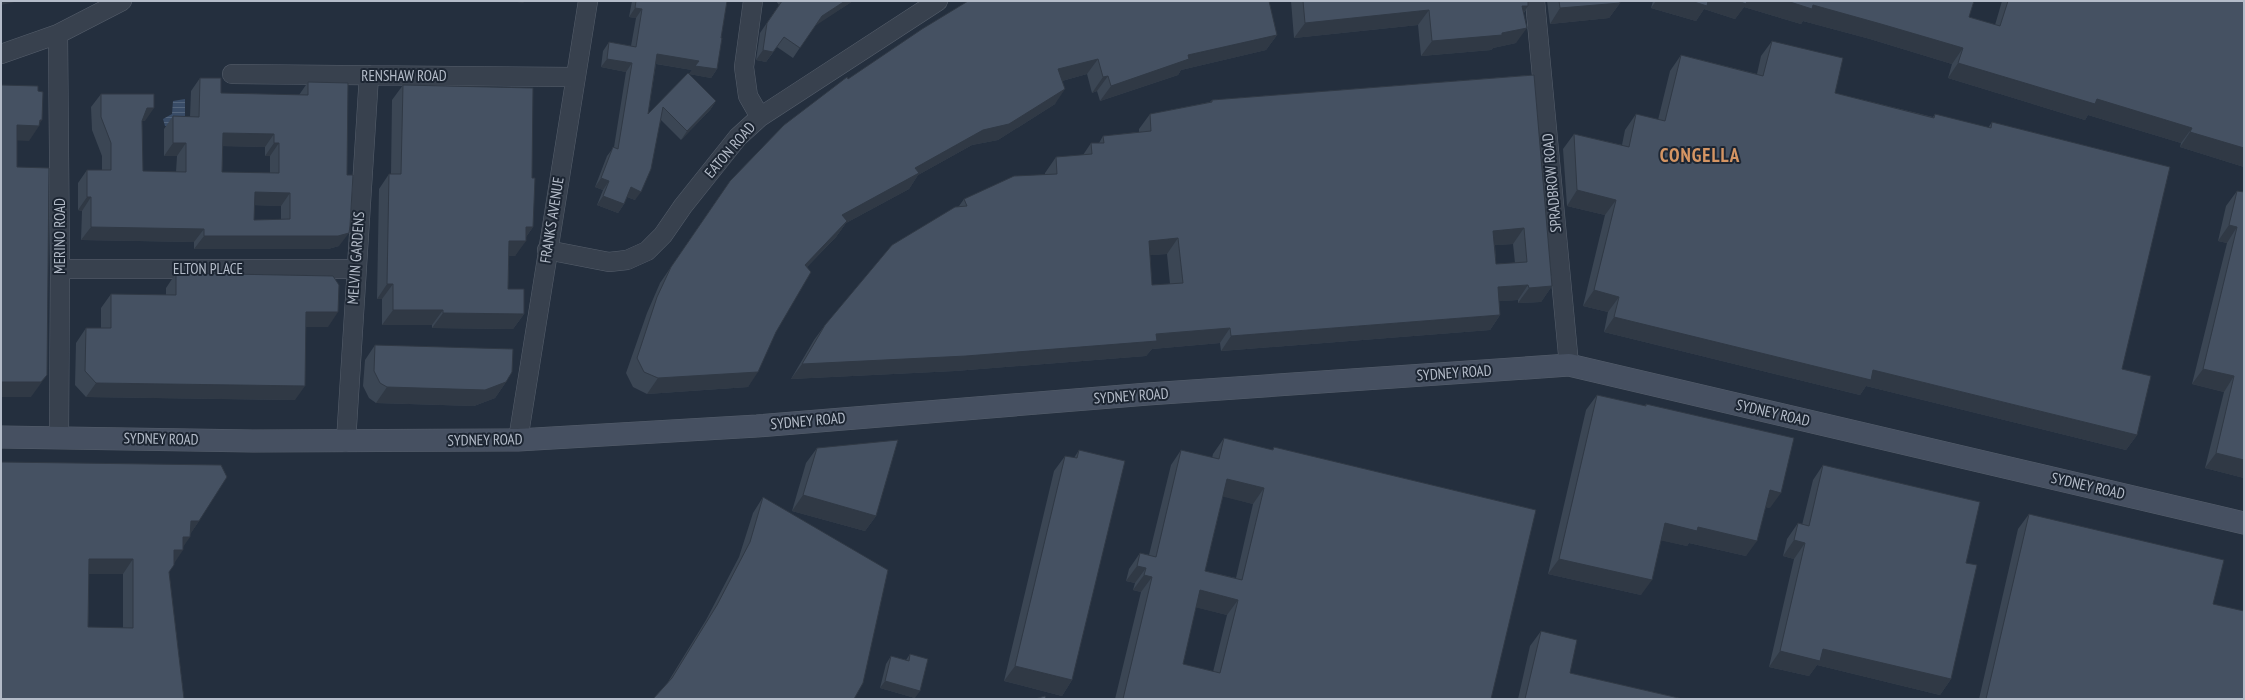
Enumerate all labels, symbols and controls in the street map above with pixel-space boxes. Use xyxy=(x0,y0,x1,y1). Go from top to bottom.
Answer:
street label: RENSHAW ROAD xyxy=(361,66,447,85)
street label: EATON ROAD xyxy=(700,118,759,182)
street label: SPRADBROW ROAD xyxy=(1538,133,1565,233)
district label: CONGELLA xyxy=(1660,143,1740,167)
street label: FRANKS AVENUE xyxy=(535,175,568,264)
street label: MERINO ROAD xyxy=(50,198,69,274)
street label: MELVIN GARDENS xyxy=(343,211,368,305)
street label: ELTON PLACE xyxy=(173,259,243,278)
street label: SYDNEY ROAD xyxy=(1416,360,1492,385)
street label: SYDNEY ROAD xyxy=(1093,383,1169,408)
street label: SYDNEY ROAD xyxy=(1734,395,1812,430)
street label: SYDNEY ROAD xyxy=(770,408,846,433)
street label: SYDNEY ROAD xyxy=(123,428,199,449)
street label: SYDNEY ROAD xyxy=(447,429,523,450)
street label: SYDNEY ROAD xyxy=(2049,468,2127,503)

